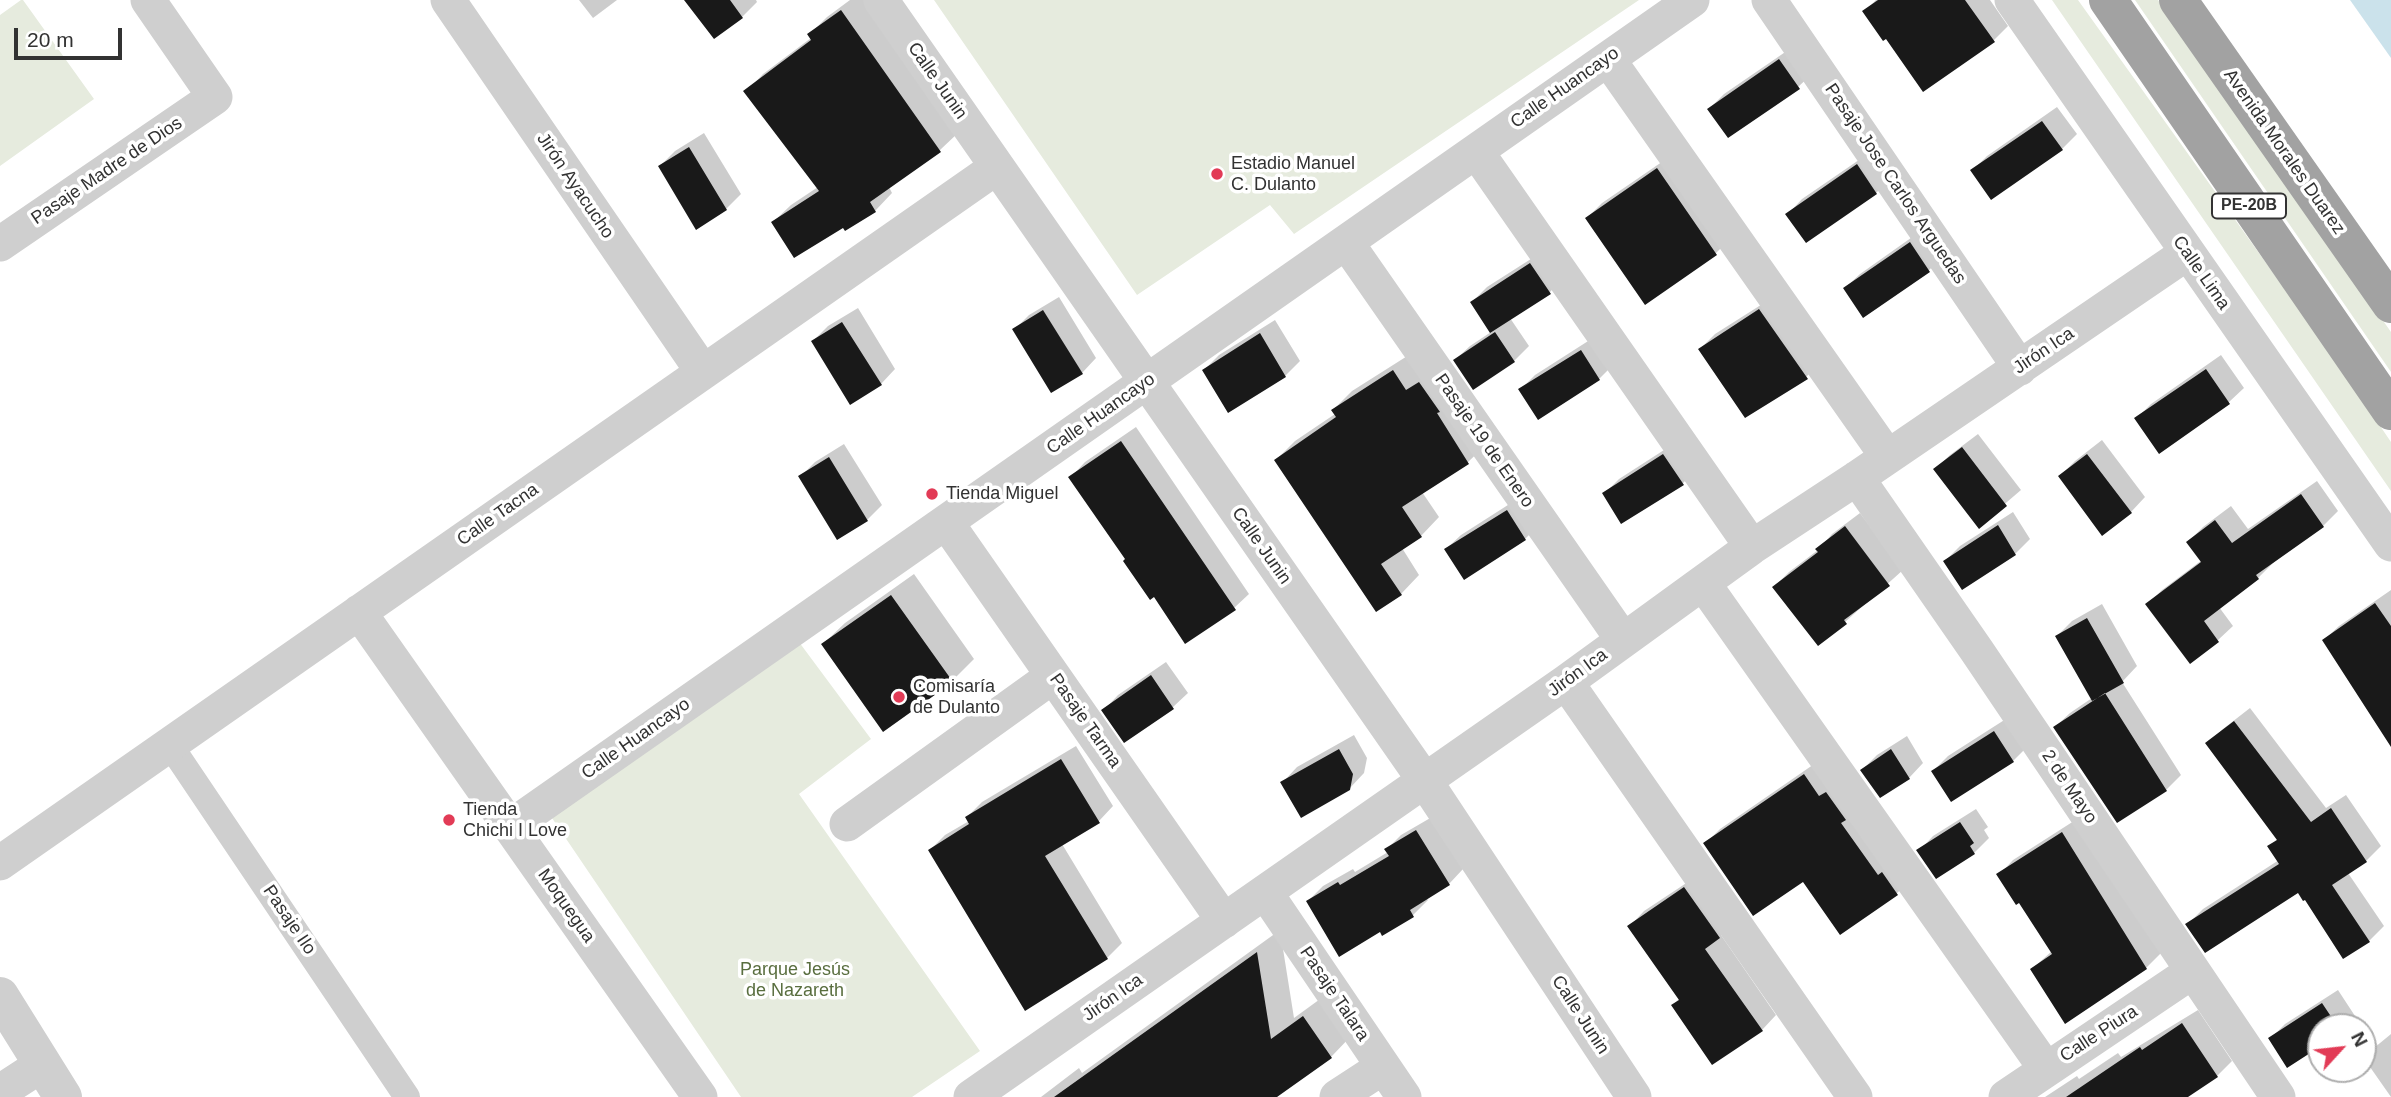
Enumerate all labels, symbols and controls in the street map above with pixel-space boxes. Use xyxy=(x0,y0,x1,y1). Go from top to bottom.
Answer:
scale bar xyxy=(18,14,126,58)
text: 20 m xyxy=(27,28,74,51)
street label: Calle Junin xyxy=(903,38,971,124)
street label: Calle Huancayo xyxy=(1507,43,1623,133)
street label: Avenida Morales Duarez xyxy=(2219,65,2349,239)
street label: Pasaje Jose Carlos Arguedas xyxy=(1820,80,1970,288)
street label: Pasaje Madre de Dios xyxy=(28,113,186,229)
street label: Jirón Ayacucho xyxy=(532,129,618,243)
place label: Estadio Manuel C. Dulanto xyxy=(1231,153,1355,196)
marker: Estadio Manuel C. Dulanto xyxy=(1209,166,1225,182)
road number: PE-20B xyxy=(2212,194,2286,218)
street label: Calle Lima xyxy=(2168,232,2234,314)
street label: Jirón Ica xyxy=(2010,323,2078,379)
street label: Calle Huancayo xyxy=(1043,369,1159,459)
street label: Pasaje 19 de Enero xyxy=(1430,370,1538,512)
street label: Calle Tacna xyxy=(453,479,543,551)
place label: Tienda Miguel xyxy=(946,483,1058,505)
marker: Tienda Miguel xyxy=(924,486,940,502)
street label: Calle Junin xyxy=(1227,503,1295,589)
street label: Jirón Ica xyxy=(1544,644,1612,702)
street label: Pasaje Tarma xyxy=(1045,670,1125,772)
place label: Comisaría de Dulanto xyxy=(913,676,1000,718)
marker: Comisaría de Dulanto xyxy=(891,689,907,705)
street label: Calle Huancayo xyxy=(578,694,694,784)
street label: 2 de Mayo xyxy=(2037,746,2101,828)
place label: Tienda Chichi I Love xyxy=(463,799,567,842)
marker: Tienda Chichi I Love xyxy=(441,812,457,828)
street label: Moquegua xyxy=(533,865,599,947)
street label: Pasaje Ilo xyxy=(258,881,320,959)
street label: Pasaje Talara xyxy=(1295,943,1373,1045)
park label: Parque Jesús de Nazareth xyxy=(740,959,850,1002)
street label: Jirón Ica xyxy=(1079,970,1147,1026)
street label: Calle Junin xyxy=(1547,972,1613,1058)
street label: Calle Piura xyxy=(2056,1001,2142,1067)
north arrow xyxy=(2307,1013,2377,1083)
text: N xyxy=(2347,1028,2372,1050)

